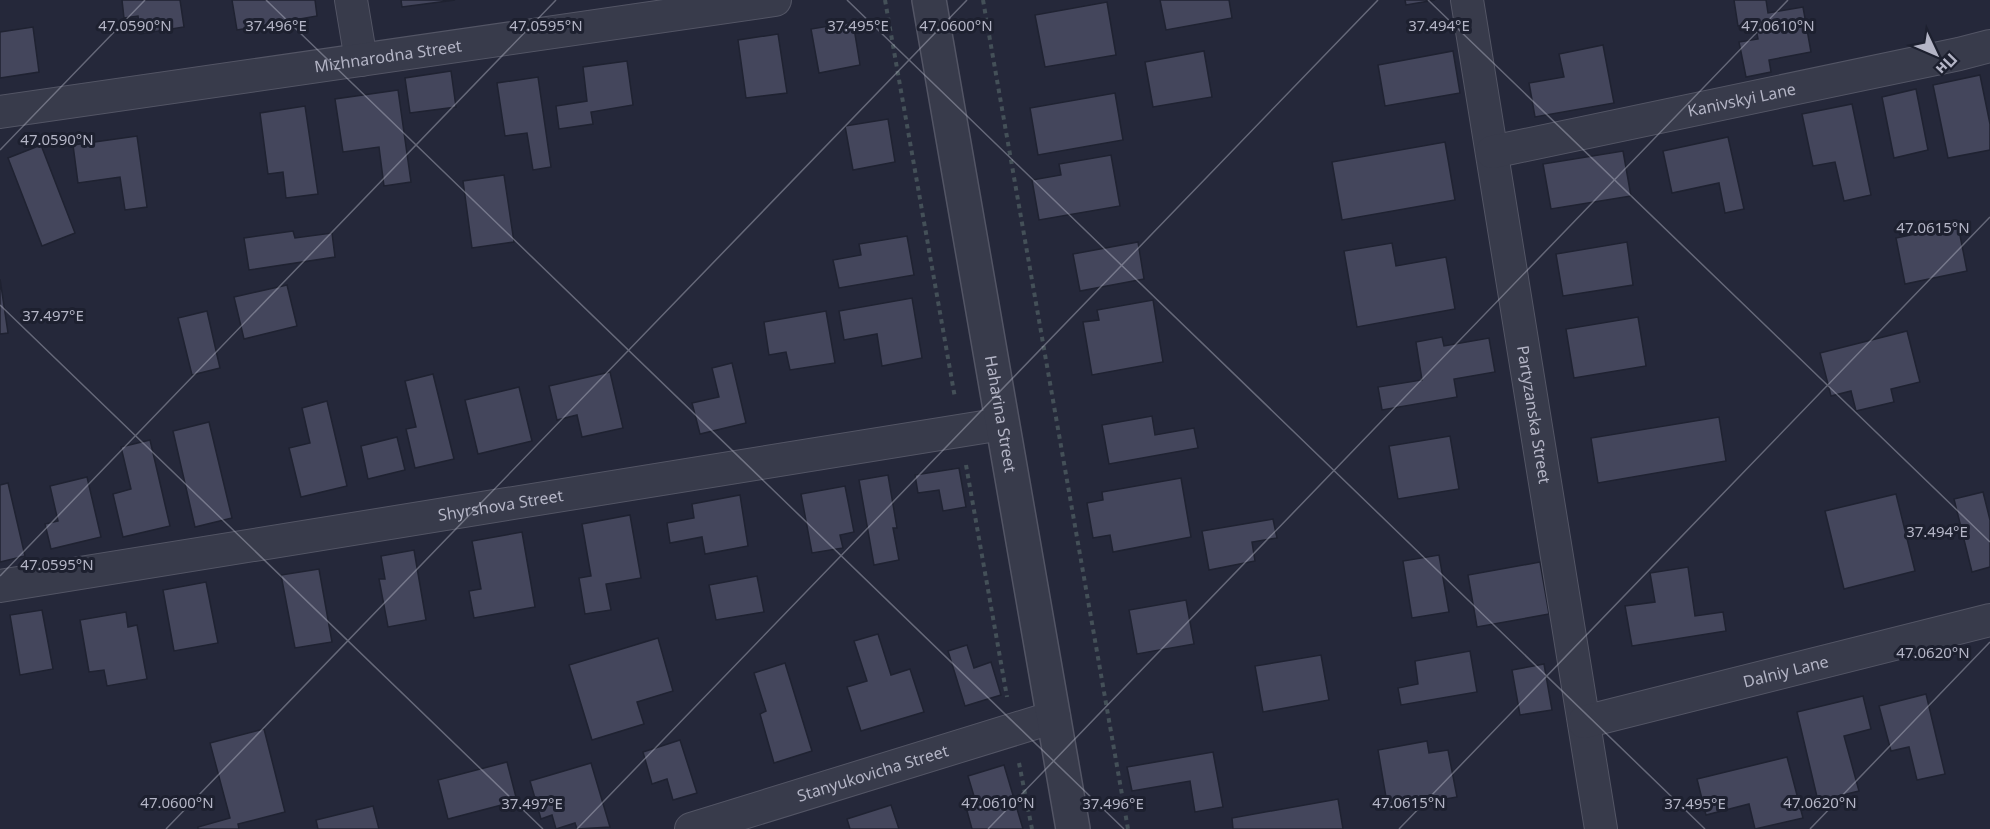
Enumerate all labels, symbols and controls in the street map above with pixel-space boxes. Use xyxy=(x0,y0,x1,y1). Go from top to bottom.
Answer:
text: 47.0590°N xyxy=(98,15,172,35)
text: 37.496°E xyxy=(245,15,307,35)
text: 47.0595°N xyxy=(509,15,583,35)
text: 37.495°E xyxy=(827,15,889,35)
text: 47.0600°N xyxy=(919,15,993,35)
text: 37.494°E xyxy=(1408,15,1470,35)
text: 47.0610°N xyxy=(1741,15,1815,35)
north arrow xyxy=(1906,24,1966,84)
street label: Mizhnarodna Street xyxy=(313,34,463,77)
text: Пн xyxy=(1931,49,1963,80)
street label: Kanivskyi Lane xyxy=(1685,78,1798,122)
text: 47.0590°N xyxy=(20,129,94,149)
text: 47.0615°N xyxy=(1896,217,1970,237)
text: 37.497°E xyxy=(22,305,84,325)
street label: Partyzanska Street xyxy=(1512,344,1556,486)
street label: Haharina Street xyxy=(980,354,1022,474)
street label: Shyrshova Street xyxy=(436,484,565,526)
text: 37.494°E xyxy=(1906,521,1968,541)
text: 47.0595°N xyxy=(20,554,94,574)
text: 47.0620°N xyxy=(1896,642,1970,662)
street label: Dalniy Lane xyxy=(1741,650,1831,693)
street label: Stanyukovicha Street xyxy=(794,739,951,807)
text: 47.0600°N xyxy=(140,792,214,812)
text: 47.0610°N xyxy=(961,792,1035,812)
text: 47.0615°N xyxy=(1372,792,1446,812)
text: 47.0620°N xyxy=(1783,792,1857,812)
text: 37.497°E xyxy=(501,793,563,813)
text: 37.496°E xyxy=(1082,793,1144,813)
text: 37.495°E xyxy=(1664,793,1726,813)

